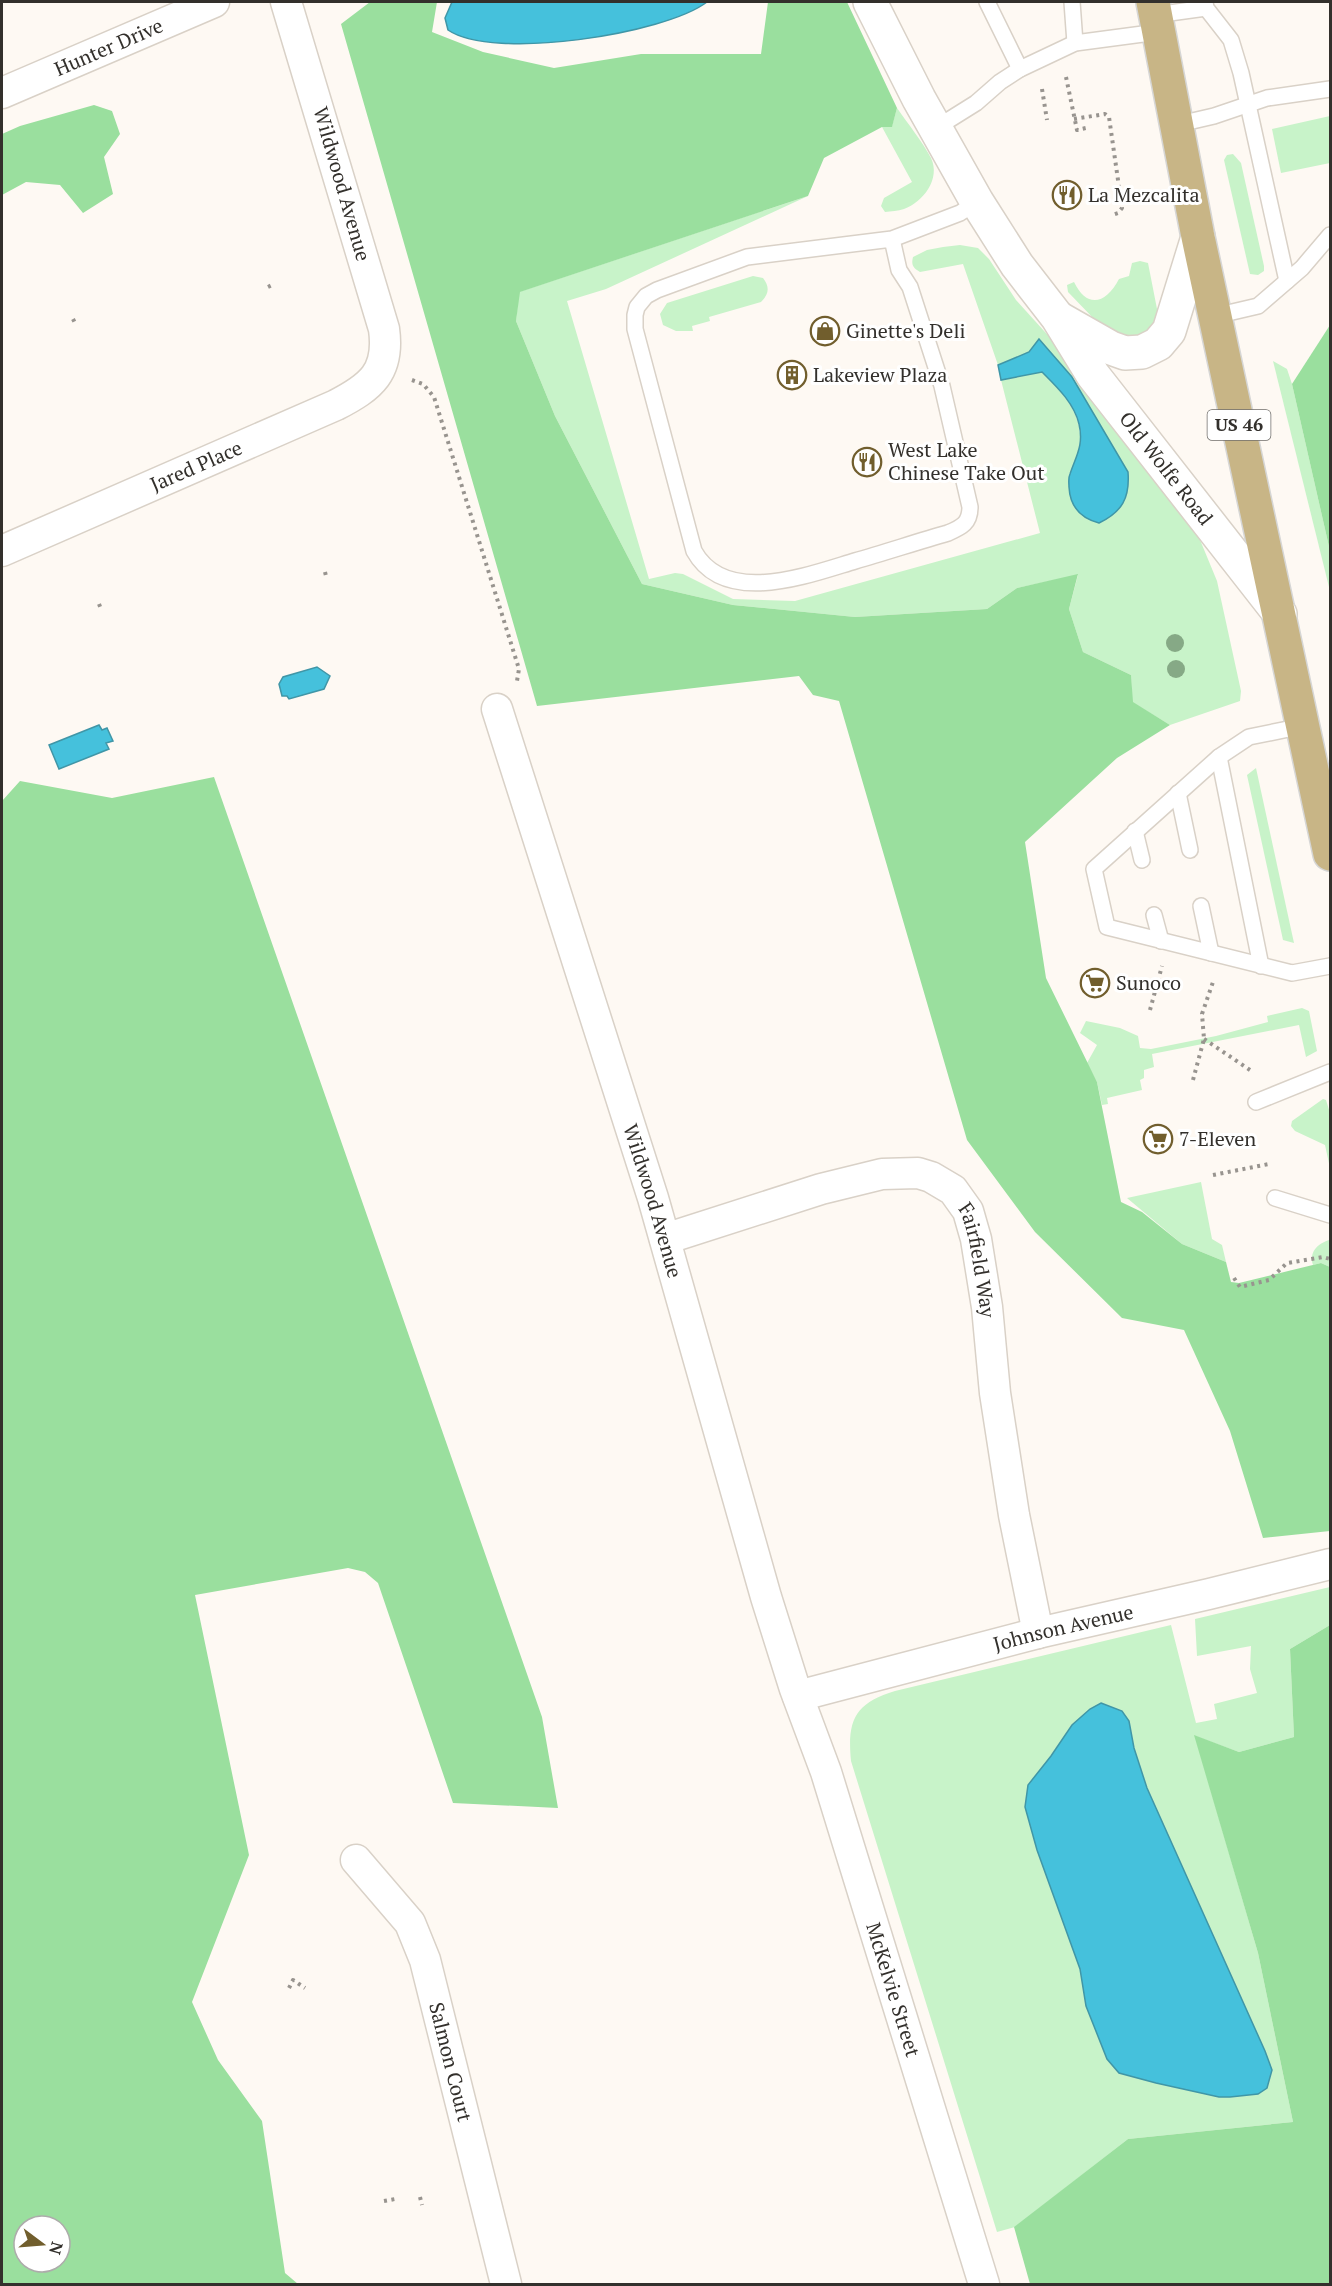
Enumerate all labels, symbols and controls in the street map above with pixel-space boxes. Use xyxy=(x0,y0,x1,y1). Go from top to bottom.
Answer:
street label: Hunter Drive xyxy=(50,12,167,82)
street label: Wildwood Avenue xyxy=(308,104,377,264)
restaurant icon: La Mezcalita xyxy=(1051,179,1083,211)
place label: La Mezcalita xyxy=(1088,181,1200,208)
shop icon: Ginette's Deli xyxy=(809,315,841,347)
place label: Ginette's Deli xyxy=(846,317,965,344)
building icon: Lakeview Plaza xyxy=(776,359,808,391)
place label: Lakeview Plaza xyxy=(813,361,947,388)
street label: Old Wolfe Road xyxy=(1114,406,1219,531)
road number: US 46 xyxy=(1208,410,1270,440)
street label: Jared Place xyxy=(146,434,246,498)
place label: West Lake Chinese Take Out xyxy=(888,436,1045,486)
restaurant icon: West Lake Chinese Take Out xyxy=(851,446,883,478)
supermarket icon: Sunoco xyxy=(1079,967,1111,999)
place label: Sunoco xyxy=(1116,969,1181,996)
street label: Wildwood Avenue xyxy=(617,1120,689,1281)
supermarket icon: 7-Eleven xyxy=(1142,1123,1174,1155)
place label: 7-Eleven xyxy=(1179,1125,1256,1152)
street label: Fairfield Way xyxy=(953,1197,1002,1320)
street label: Johnson Avenue xyxy=(990,1598,1136,1657)
street label: McKelvie Street xyxy=(860,1919,927,2061)
street label: Salmon Court xyxy=(423,1999,479,2125)
north arrow xyxy=(12,2214,72,2274)
text: N xyxy=(44,2239,69,2257)

